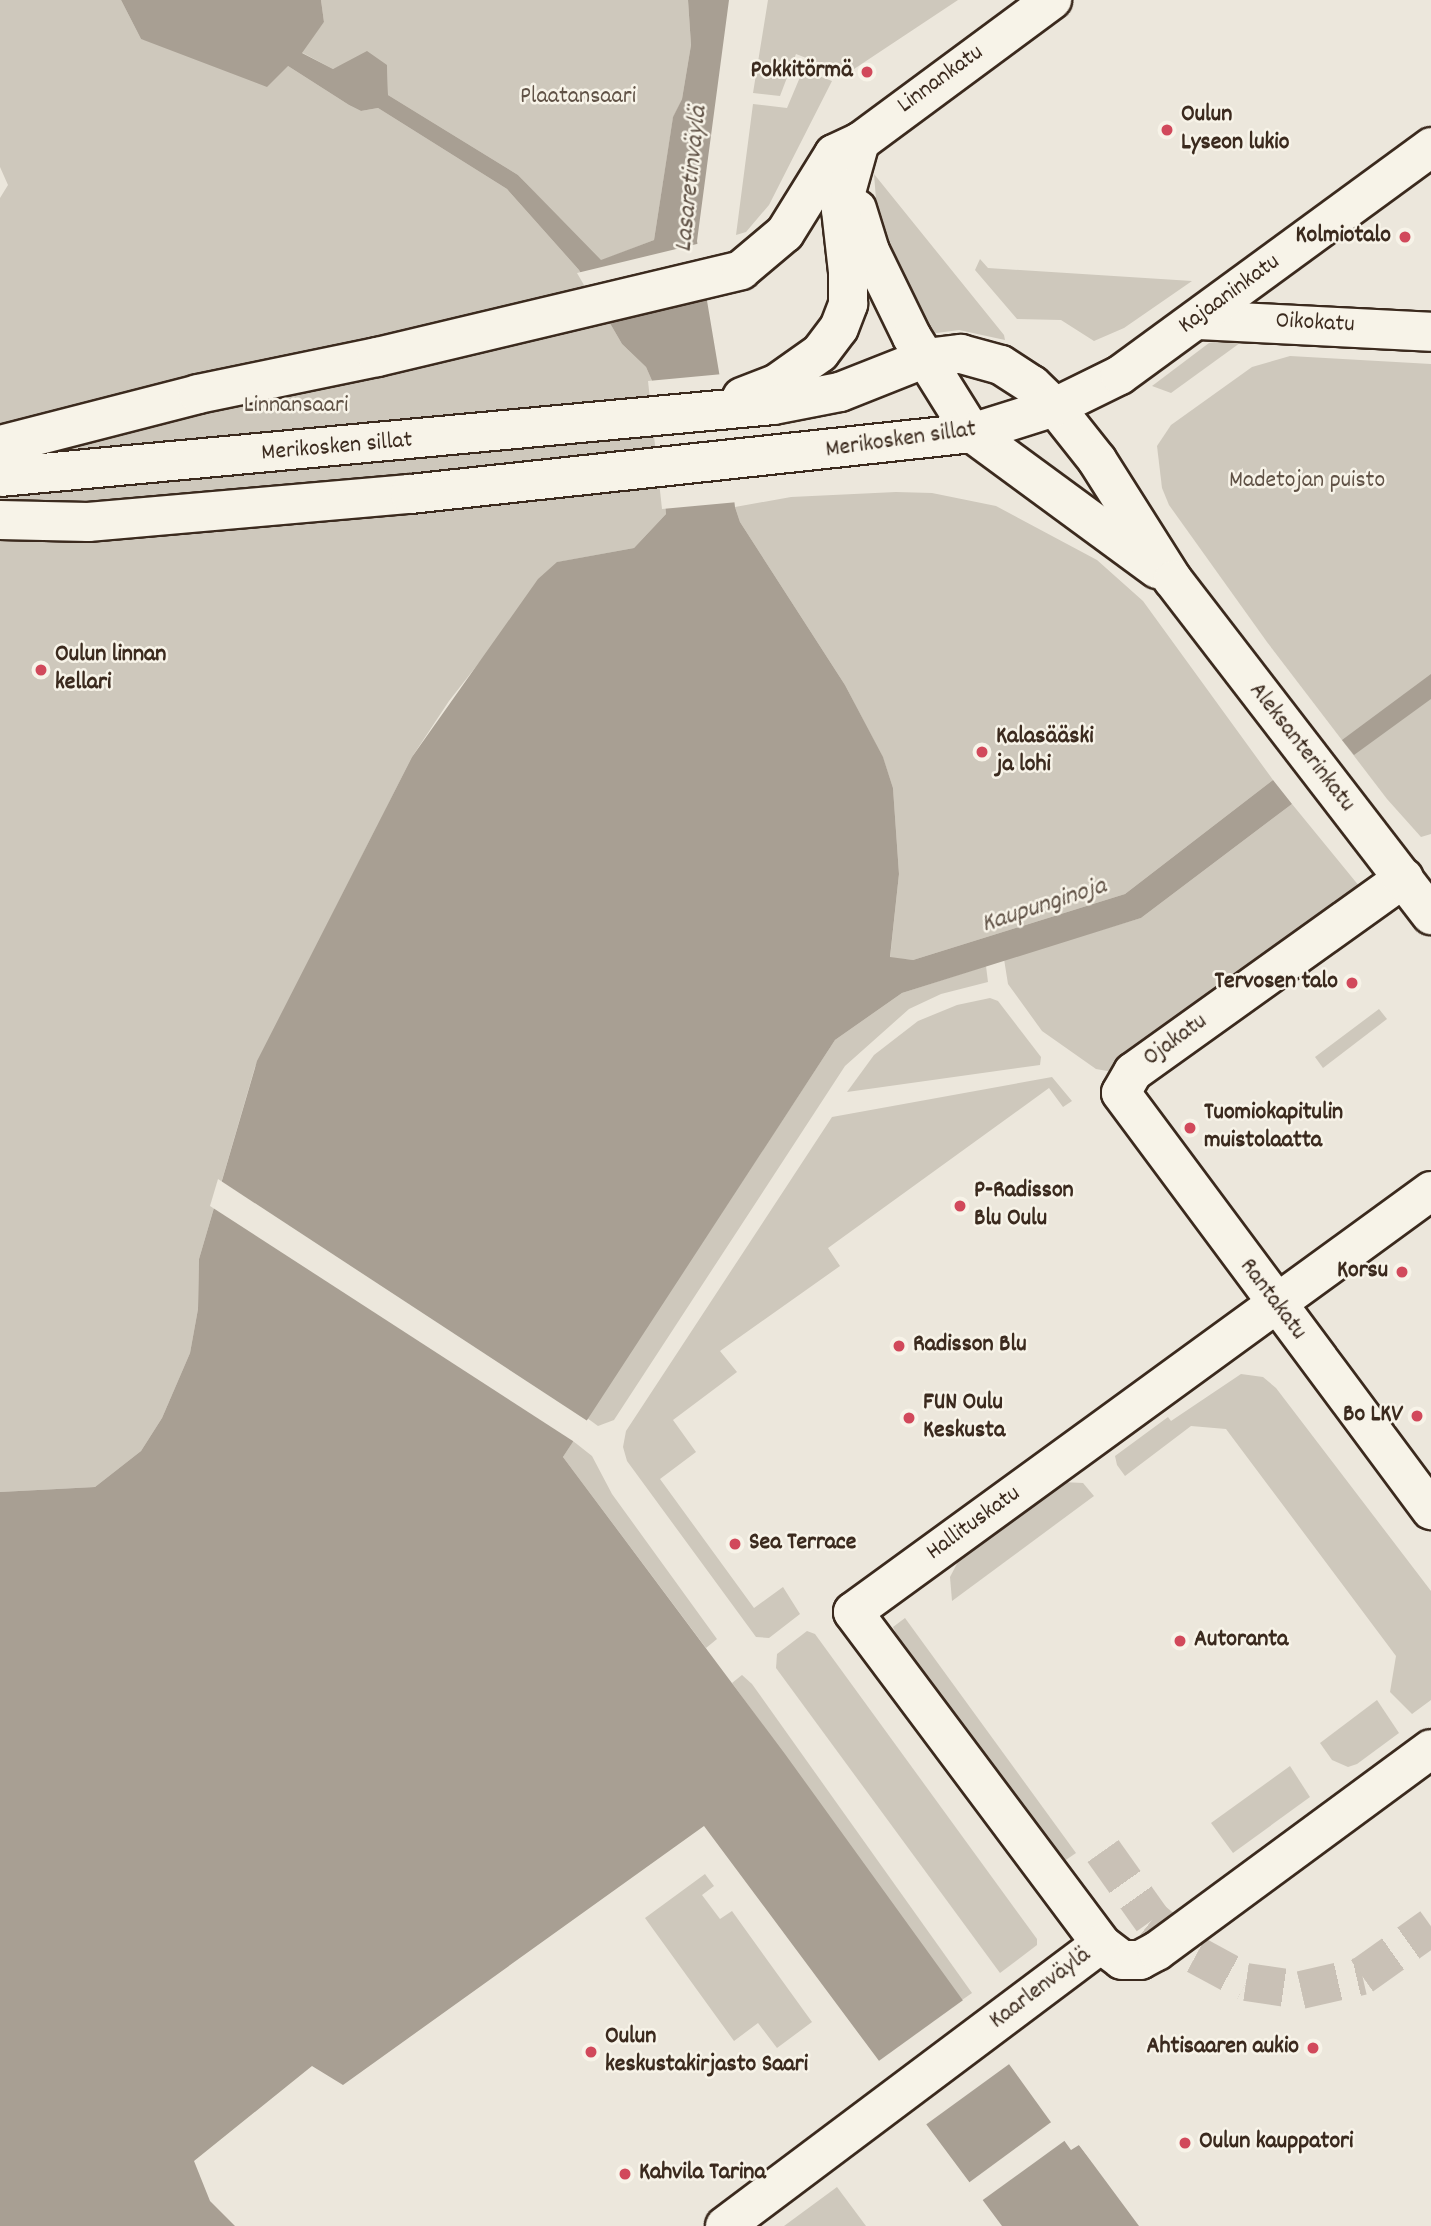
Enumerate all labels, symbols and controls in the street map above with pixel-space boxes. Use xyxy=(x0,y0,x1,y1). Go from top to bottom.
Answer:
street label: Linnankatu xyxy=(892,39,990,121)
place label: Pokkitörmä xyxy=(750,58,853,86)
marker: Pokkitörmä xyxy=(859,64,875,80)
park label: Plaatansaari xyxy=(520,84,636,112)
place label: Oulun Lyseon lukio xyxy=(1181,102,1289,158)
water label: Lasaretinväylä xyxy=(669,104,715,254)
marker: Oulun Lyseon lukio xyxy=(1159,122,1175,138)
place label: Kolmiotalo xyxy=(1295,223,1391,251)
marker: Kolmiotalo xyxy=(1397,229,1413,245)
street label: Kajaaninkatu xyxy=(1174,249,1286,341)
street label: Oikokatu xyxy=(1275,308,1355,340)
park label: Linnansaari xyxy=(244,393,348,421)
street label: Merikosken sillat xyxy=(824,416,978,466)
street label: Merikosken sillat xyxy=(260,427,414,469)
park label: Madetojan puisto xyxy=(1229,468,1385,496)
place label: Oulun linnan kellari xyxy=(55,642,166,698)
marker: Oulun linnan kellari xyxy=(33,662,49,678)
street label: Aleksanterinkatu xyxy=(1242,678,1360,818)
place label: Kalasääski ja lohi xyxy=(996,724,1094,780)
marker: Kalasääski ja lohi xyxy=(974,744,990,760)
water label: Kaupunginoja xyxy=(978,871,1110,941)
place label: Tervosen talo xyxy=(1214,969,1338,997)
marker: Tervosen talo xyxy=(1344,975,1360,991)
street label: Ojakatu xyxy=(1139,1008,1213,1074)
place label: Tuomiokapitulin muistolaatta xyxy=(1204,1100,1343,1156)
marker: Tuomiokapitulin muistolaatta xyxy=(1182,1120,1198,1136)
place label: P-Radisson Blu Oulu xyxy=(974,1178,1074,1234)
marker: P-Radisson Blu Oulu xyxy=(952,1198,968,1214)
street label: Rantakatu xyxy=(1232,1254,1312,1346)
place label: Korsu xyxy=(1337,1258,1388,1286)
marker: Korsu xyxy=(1394,1264,1410,1280)
place label: Radisson Blu xyxy=(913,1332,1026,1360)
marker: Radisson Blu xyxy=(891,1338,907,1354)
place label: FUN Oulu Keskusta xyxy=(923,1390,1005,1446)
place label: Bo LKV xyxy=(1343,1402,1403,1430)
marker: Bo LKV xyxy=(1409,1408,1425,1424)
marker: FUN Oulu Keskusta xyxy=(901,1410,917,1426)
street label: Hallituskatu xyxy=(921,1480,1027,1568)
place label: Sea Terrace xyxy=(749,1530,856,1558)
marker: Sea Terrace xyxy=(727,1536,743,1552)
place label: Autoranta xyxy=(1194,1627,1288,1655)
marker: Autoranta xyxy=(1172,1633,1188,1649)
street label: Kaarlenväylä xyxy=(985,1942,1097,2036)
place label: Oulun keskustakirjasto Saari xyxy=(605,2024,808,2080)
place label: Ahtisaaren aukio xyxy=(1146,2034,1299,2062)
marker: Ahtisaaren aukio xyxy=(1305,2040,1321,2056)
marker: Oulun keskustakirjasto Saari xyxy=(583,2044,599,2060)
place label: Oulun kauppatori xyxy=(1199,2129,1353,2157)
marker: Oulun kauppatori xyxy=(1177,2135,1193,2151)
place label: Kahvila Tarina xyxy=(639,2160,766,2188)
marker: Kahvila Tarina xyxy=(617,2166,633,2182)

